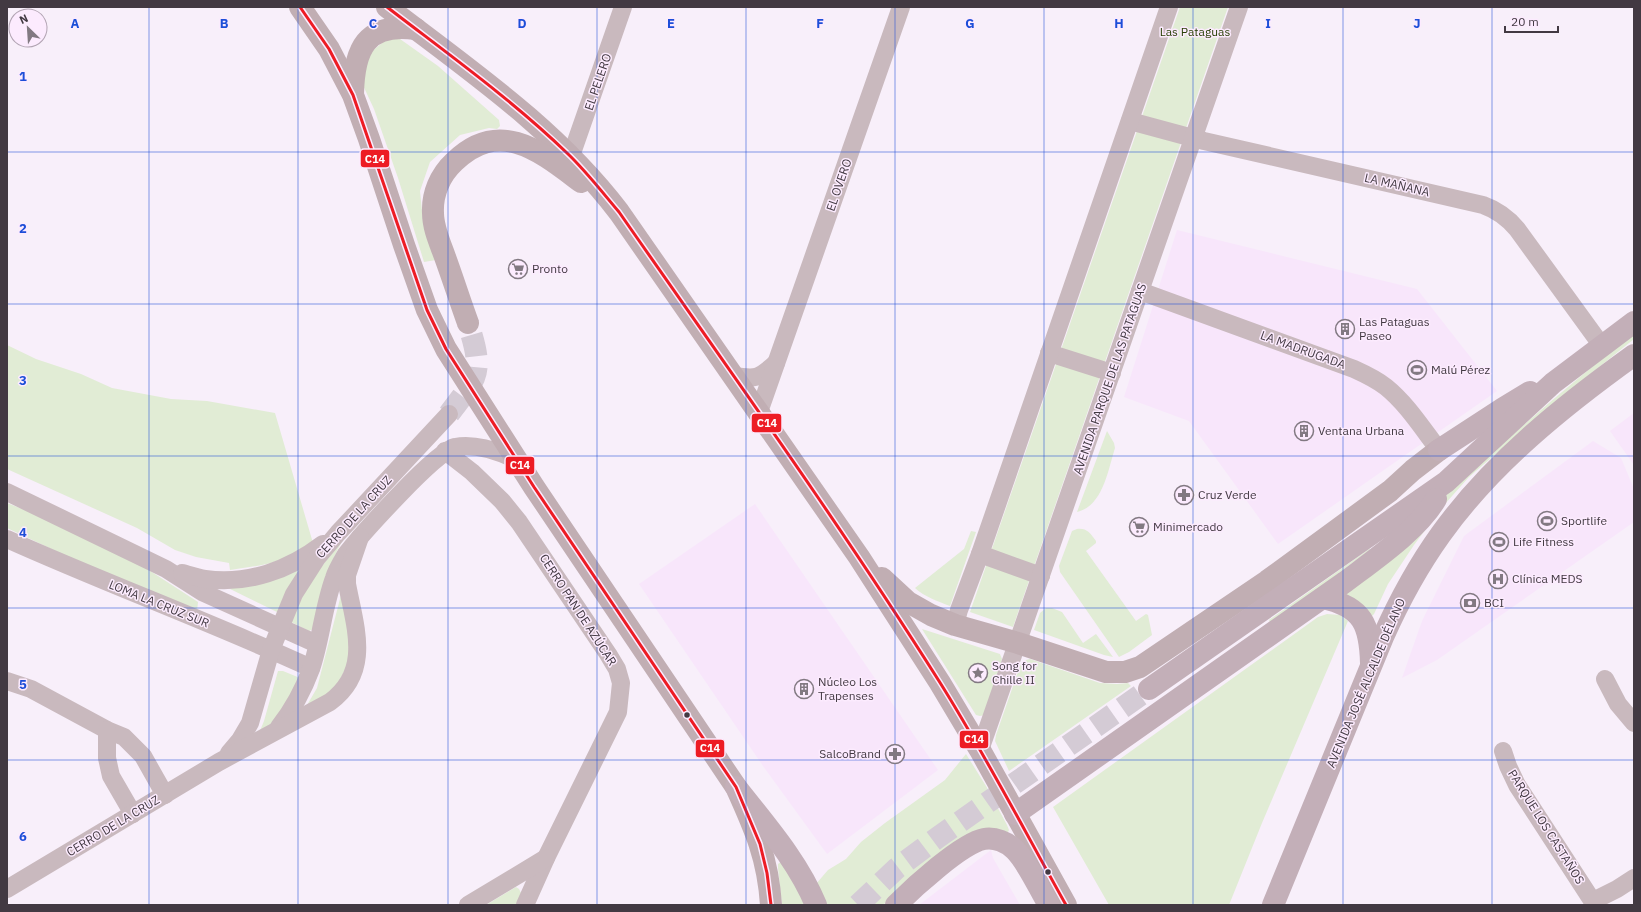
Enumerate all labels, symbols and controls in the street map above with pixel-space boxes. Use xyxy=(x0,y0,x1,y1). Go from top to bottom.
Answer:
north arrow xyxy=(8,8,48,48)
scale bar xyxy=(1505,8,1558,34)
text: N xyxy=(17,11,30,27)
text: 20 m xyxy=(1511,14,1539,29)
text: A xyxy=(71,15,80,32)
text: B xyxy=(220,15,229,32)
text: C xyxy=(369,15,378,32)
text: D xyxy=(517,15,527,32)
text: E xyxy=(667,15,675,32)
text: F xyxy=(816,15,824,32)
text: G xyxy=(965,15,975,32)
text: H xyxy=(1114,15,1124,32)
text: I xyxy=(1265,15,1271,32)
text: J xyxy=(1413,15,1421,32)
park label: Las Pataguas xyxy=(1160,24,1230,39)
street label: EL PELERO xyxy=(581,51,614,112)
text: 1 xyxy=(19,68,27,85)
line badge: C14 xyxy=(360,149,390,168)
text: C14 xyxy=(365,152,386,166)
street label: EL OVERO xyxy=(823,157,855,213)
street label: LA MAÑANA xyxy=(1363,170,1432,199)
text: 2 xyxy=(19,220,27,237)
supermarket icon: Pronto xyxy=(507,258,529,280)
place label: Pronto xyxy=(532,261,568,276)
street label: AVENIDA PARQUE DE LAS PATAGUAS xyxy=(1070,281,1149,477)
place label: Las Pataguas Paseo xyxy=(1359,314,1430,343)
building icon: Las Pataguas Paseo xyxy=(1334,318,1356,340)
street label: LA MADRUGADA xyxy=(1259,327,1348,372)
sports icon: Malú Pérez xyxy=(1406,359,1428,381)
place label: Malú Pérez xyxy=(1431,362,1491,377)
text: 3 xyxy=(19,372,27,389)
line badge: C14 xyxy=(751,413,782,433)
text: C14 xyxy=(757,416,778,430)
building icon: Ventana Urbana xyxy=(1293,420,1315,442)
place label: Ventana Urbana xyxy=(1318,423,1405,438)
line badge: C14 xyxy=(505,456,535,475)
text: C14 xyxy=(510,458,531,472)
street label: CERRO DE LA CRUZ xyxy=(313,472,395,561)
pharmacy icon: Cruz Verde xyxy=(1173,484,1195,506)
place label: Cruz Verde xyxy=(1198,487,1257,502)
sports icon: Sportlife xyxy=(1536,510,1558,532)
place label: Sportlife xyxy=(1561,513,1607,528)
supermarket icon: Minimercado xyxy=(1128,516,1150,538)
place label: Minimercado xyxy=(1153,519,1223,534)
text: 4 xyxy=(19,524,27,541)
sports icon: Life Fitness xyxy=(1488,531,1510,553)
place label: Life Fitness xyxy=(1513,534,1574,549)
street label: CERRO PAN DE AZÚCAR xyxy=(537,551,620,669)
hospital icon: Clínica MEDS xyxy=(1487,568,1509,590)
place label: Clínica MEDS xyxy=(1512,571,1583,586)
street label: LOMA LA CRUZ SUR xyxy=(107,577,212,631)
bank icon: BCI xyxy=(1459,592,1481,614)
place label: BCI xyxy=(1484,595,1504,610)
street label: AVENIDA JOSÉ ALCALDE DÉLANO xyxy=(1323,596,1408,770)
place label: Song for Chille II xyxy=(992,658,1037,687)
place icon: Song for Chille II xyxy=(967,662,989,684)
place label: Núcleo Los Trapenses xyxy=(818,674,877,703)
text: 5 xyxy=(19,676,27,693)
building icon: Núcleo Los Trapenses xyxy=(793,678,815,700)
unlabelled marker xyxy=(682,710,692,720)
line badge: C14 xyxy=(959,730,989,749)
text: C14 xyxy=(964,732,985,746)
line badge: C14 xyxy=(695,739,725,758)
text: C14 xyxy=(700,741,721,755)
pharmacy icon: SalcoBrand xyxy=(884,743,906,765)
place label: SalcoBrand xyxy=(819,746,881,761)
street label: PARQUE LOS CASTAÑOS xyxy=(1505,767,1588,887)
street label: CERRO DE LA CRUZ xyxy=(64,792,162,859)
text: 6 xyxy=(19,828,27,845)
unlabelled marker xyxy=(1043,867,1053,877)

